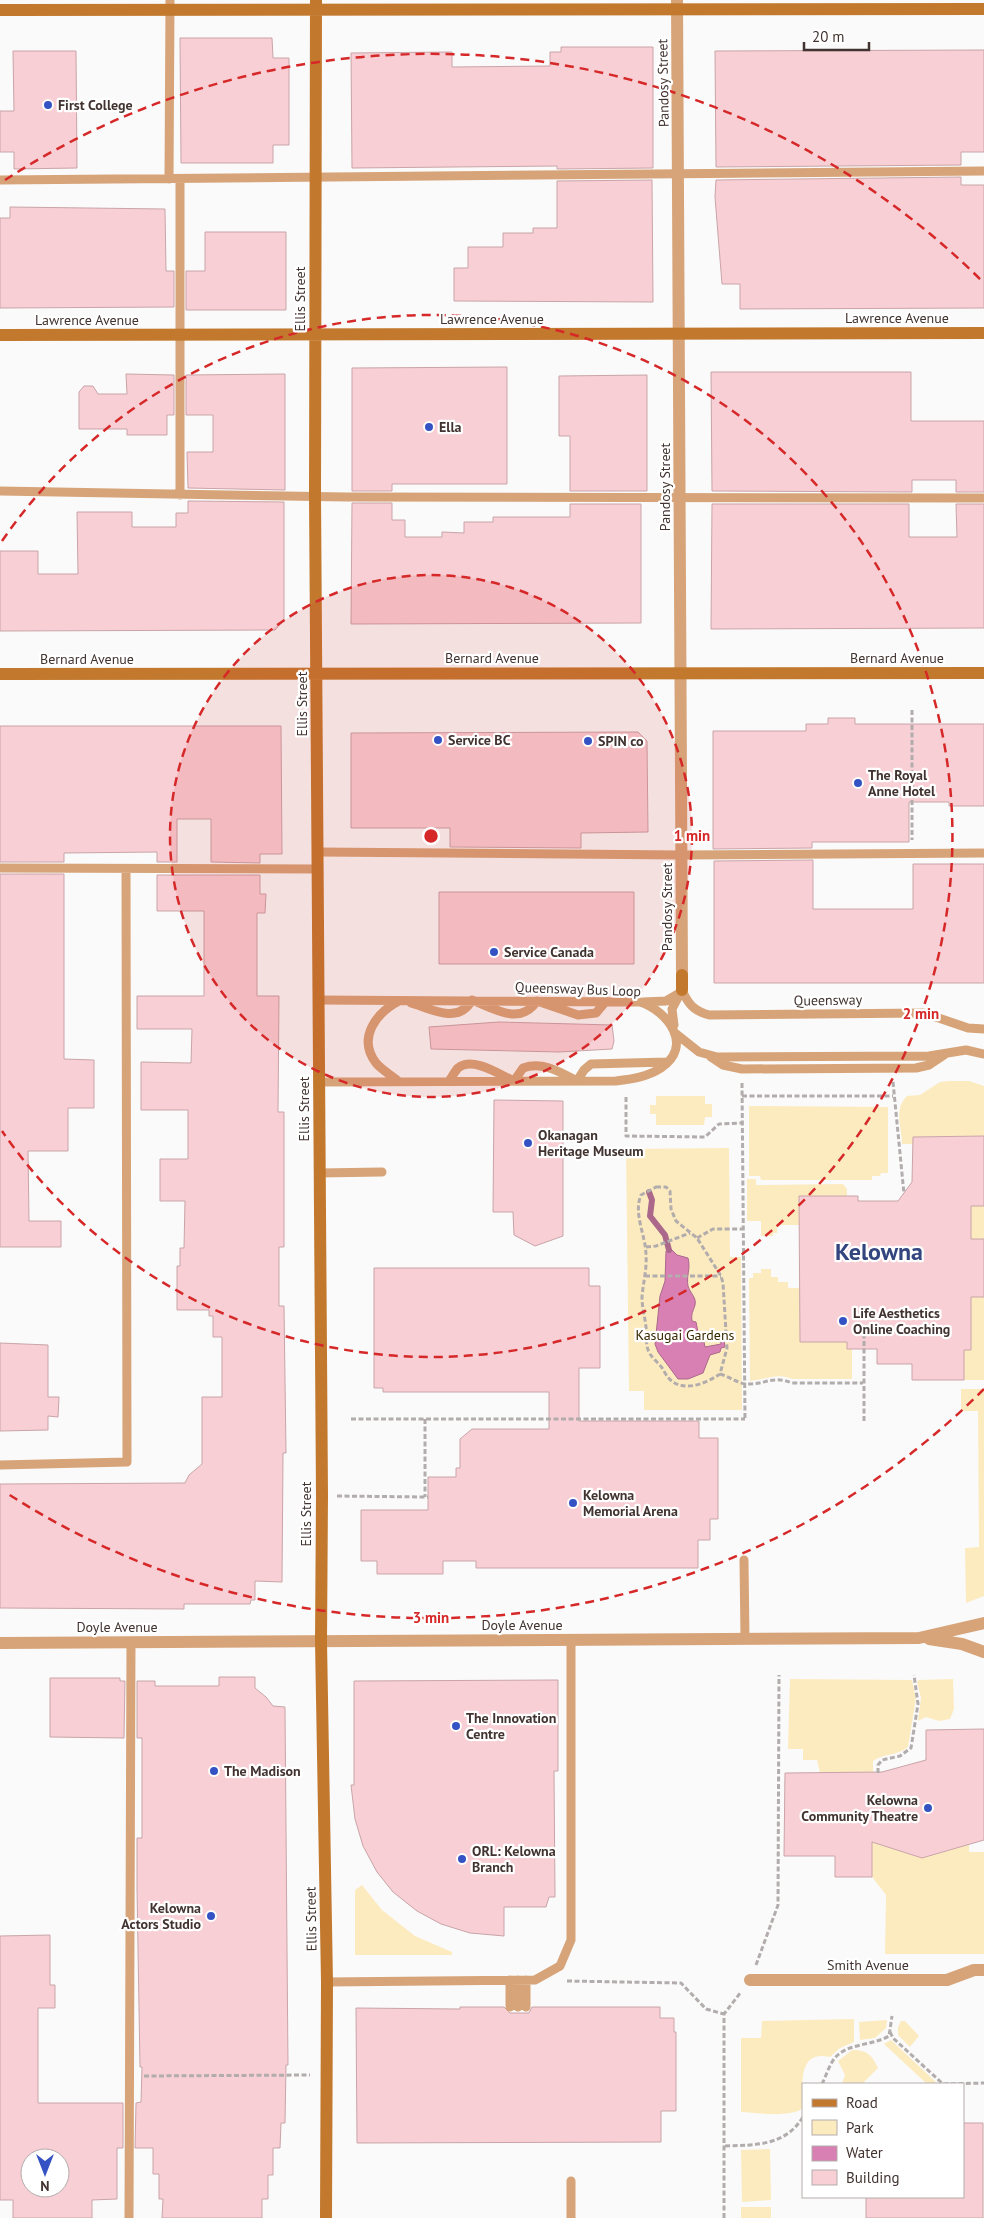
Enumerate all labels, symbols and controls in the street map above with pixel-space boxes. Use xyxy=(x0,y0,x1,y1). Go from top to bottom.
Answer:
scale bar xyxy=(804,20,869,52)
text: 20 m xyxy=(812,27,845,46)
street label: Pandosy Street xyxy=(653,38,673,127)
place label: First College xyxy=(58,96,133,114)
marker: First College xyxy=(42,99,54,111)
street label: Ellis Street xyxy=(291,266,309,331)
street label: Lawrence Avenue xyxy=(845,309,949,327)
street label: Lawrence Avenue xyxy=(440,310,544,328)
street label: Lawrence Avenue xyxy=(35,311,139,329)
place label: Ella xyxy=(439,418,462,436)
marker: Ella xyxy=(423,421,435,433)
street label: Pandosy Street xyxy=(656,443,674,531)
street label: Bernard Avenue xyxy=(445,649,539,667)
street label: Bernard Avenue xyxy=(850,649,944,667)
street label: Bernard Avenue xyxy=(40,650,134,668)
street label: Ellis Street xyxy=(293,671,311,736)
place label: Service BC xyxy=(448,731,511,749)
place label: SPIN co xyxy=(598,732,644,750)
marker: Service BC xyxy=(432,734,444,746)
marker: SPIN co xyxy=(582,735,594,747)
place label: The Royal Anne Hotel xyxy=(868,766,936,800)
marker: The Royal Anne Hotel xyxy=(852,777,864,789)
text: 1 min xyxy=(674,826,710,845)
centre of rings xyxy=(422,827,440,845)
street label: Pandosy Street xyxy=(658,863,676,951)
place label: Service Canada xyxy=(504,943,594,961)
marker: Service Canada xyxy=(488,946,500,958)
street label: Queensway Bus Loop xyxy=(515,978,641,1000)
street label: Queensway xyxy=(794,990,863,1010)
text: 2 min xyxy=(903,1004,939,1023)
street label: Ellis Street xyxy=(295,1076,313,1141)
place label: Okanagan Heritage Museum xyxy=(538,1126,643,1160)
marker: Okanagan Heritage Museum xyxy=(522,1137,534,1149)
district label: Kelowna xyxy=(835,1236,923,1267)
place label: Life Aesthetics Online Coaching xyxy=(853,1304,950,1338)
marker: Life Aesthetics Online Coaching xyxy=(837,1315,849,1327)
park label: Kasugai Gardens xyxy=(636,1326,735,1344)
street label: Ellis Street xyxy=(297,1481,315,1546)
place label: Kelowna Memorial Arena xyxy=(583,1486,678,1520)
marker: Kelowna Memorial Arena xyxy=(567,1497,579,1509)
text: 3 min xyxy=(413,1608,449,1627)
street label: Doyle Avenue xyxy=(481,1616,563,1634)
street label: Doyle Avenue xyxy=(76,1618,158,1636)
place label: The Innovation Centre xyxy=(466,1709,556,1743)
marker: The Innovation Centre xyxy=(450,1720,462,1732)
place label: The Madison xyxy=(224,1762,301,1780)
marker: The Madison xyxy=(208,1765,220,1777)
place label: Kelowna Community Theatre xyxy=(801,1791,918,1825)
marker: Kelowna Community Theatre xyxy=(922,1802,934,1814)
place label: ORL: Kelowna Branch xyxy=(472,1842,556,1876)
marker: ORL: Kelowna Branch xyxy=(456,1853,468,1865)
street label: Ellis Street xyxy=(301,1886,321,1952)
place label: Kelowna Actors Studio xyxy=(121,1899,201,1933)
marker: Kelowna Actors Studio xyxy=(205,1910,217,1922)
street label: Smith Avenue xyxy=(827,1956,909,1974)
legend xyxy=(802,2083,964,2198)
text: Road xyxy=(846,2093,878,2112)
text: Park xyxy=(846,2118,874,2137)
text: Water xyxy=(846,2143,883,2162)
north arrow xyxy=(20,2148,70,2198)
text: Building xyxy=(846,2168,900,2187)
text: N xyxy=(40,2177,50,2195)

